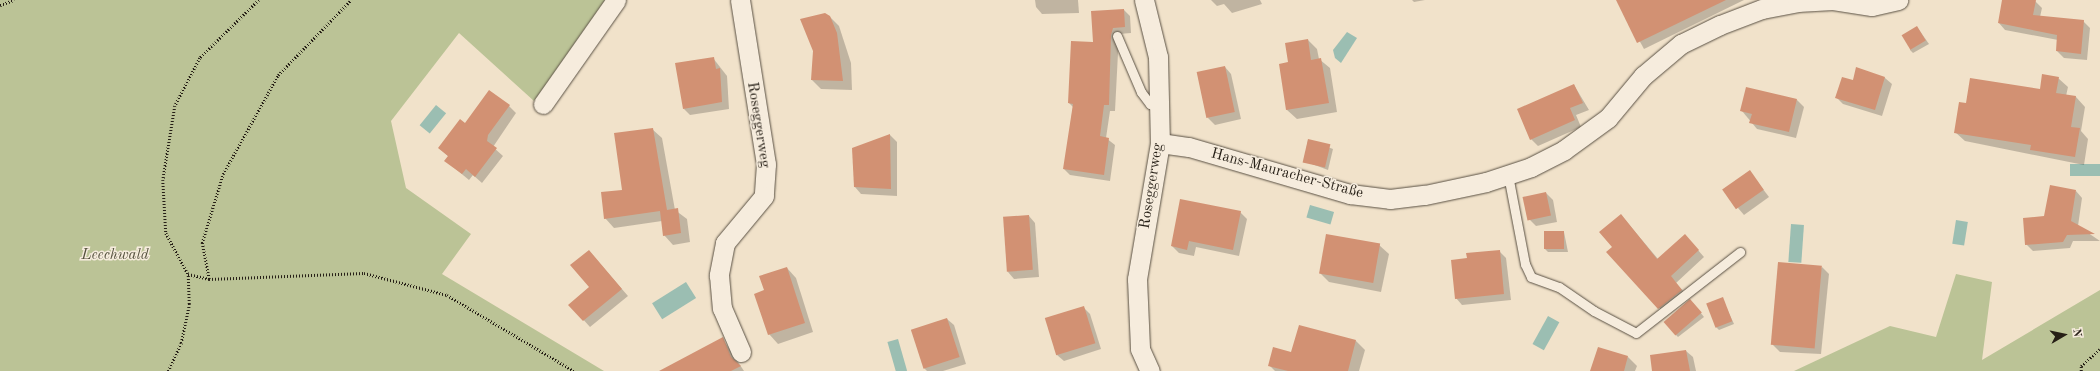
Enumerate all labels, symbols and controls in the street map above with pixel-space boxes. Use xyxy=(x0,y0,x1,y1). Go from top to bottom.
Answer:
street label: Roseggerweg xyxy=(742,81,774,169)
street label: Roseggerweg xyxy=(1136,142,1168,230)
street label: Hans-Mauracher-Straße xyxy=(1209,145,1365,203)
park label: Leechwald xyxy=(81,247,149,265)
north arrow xyxy=(2044,315,2084,355)
text: N xyxy=(2070,328,2082,338)

